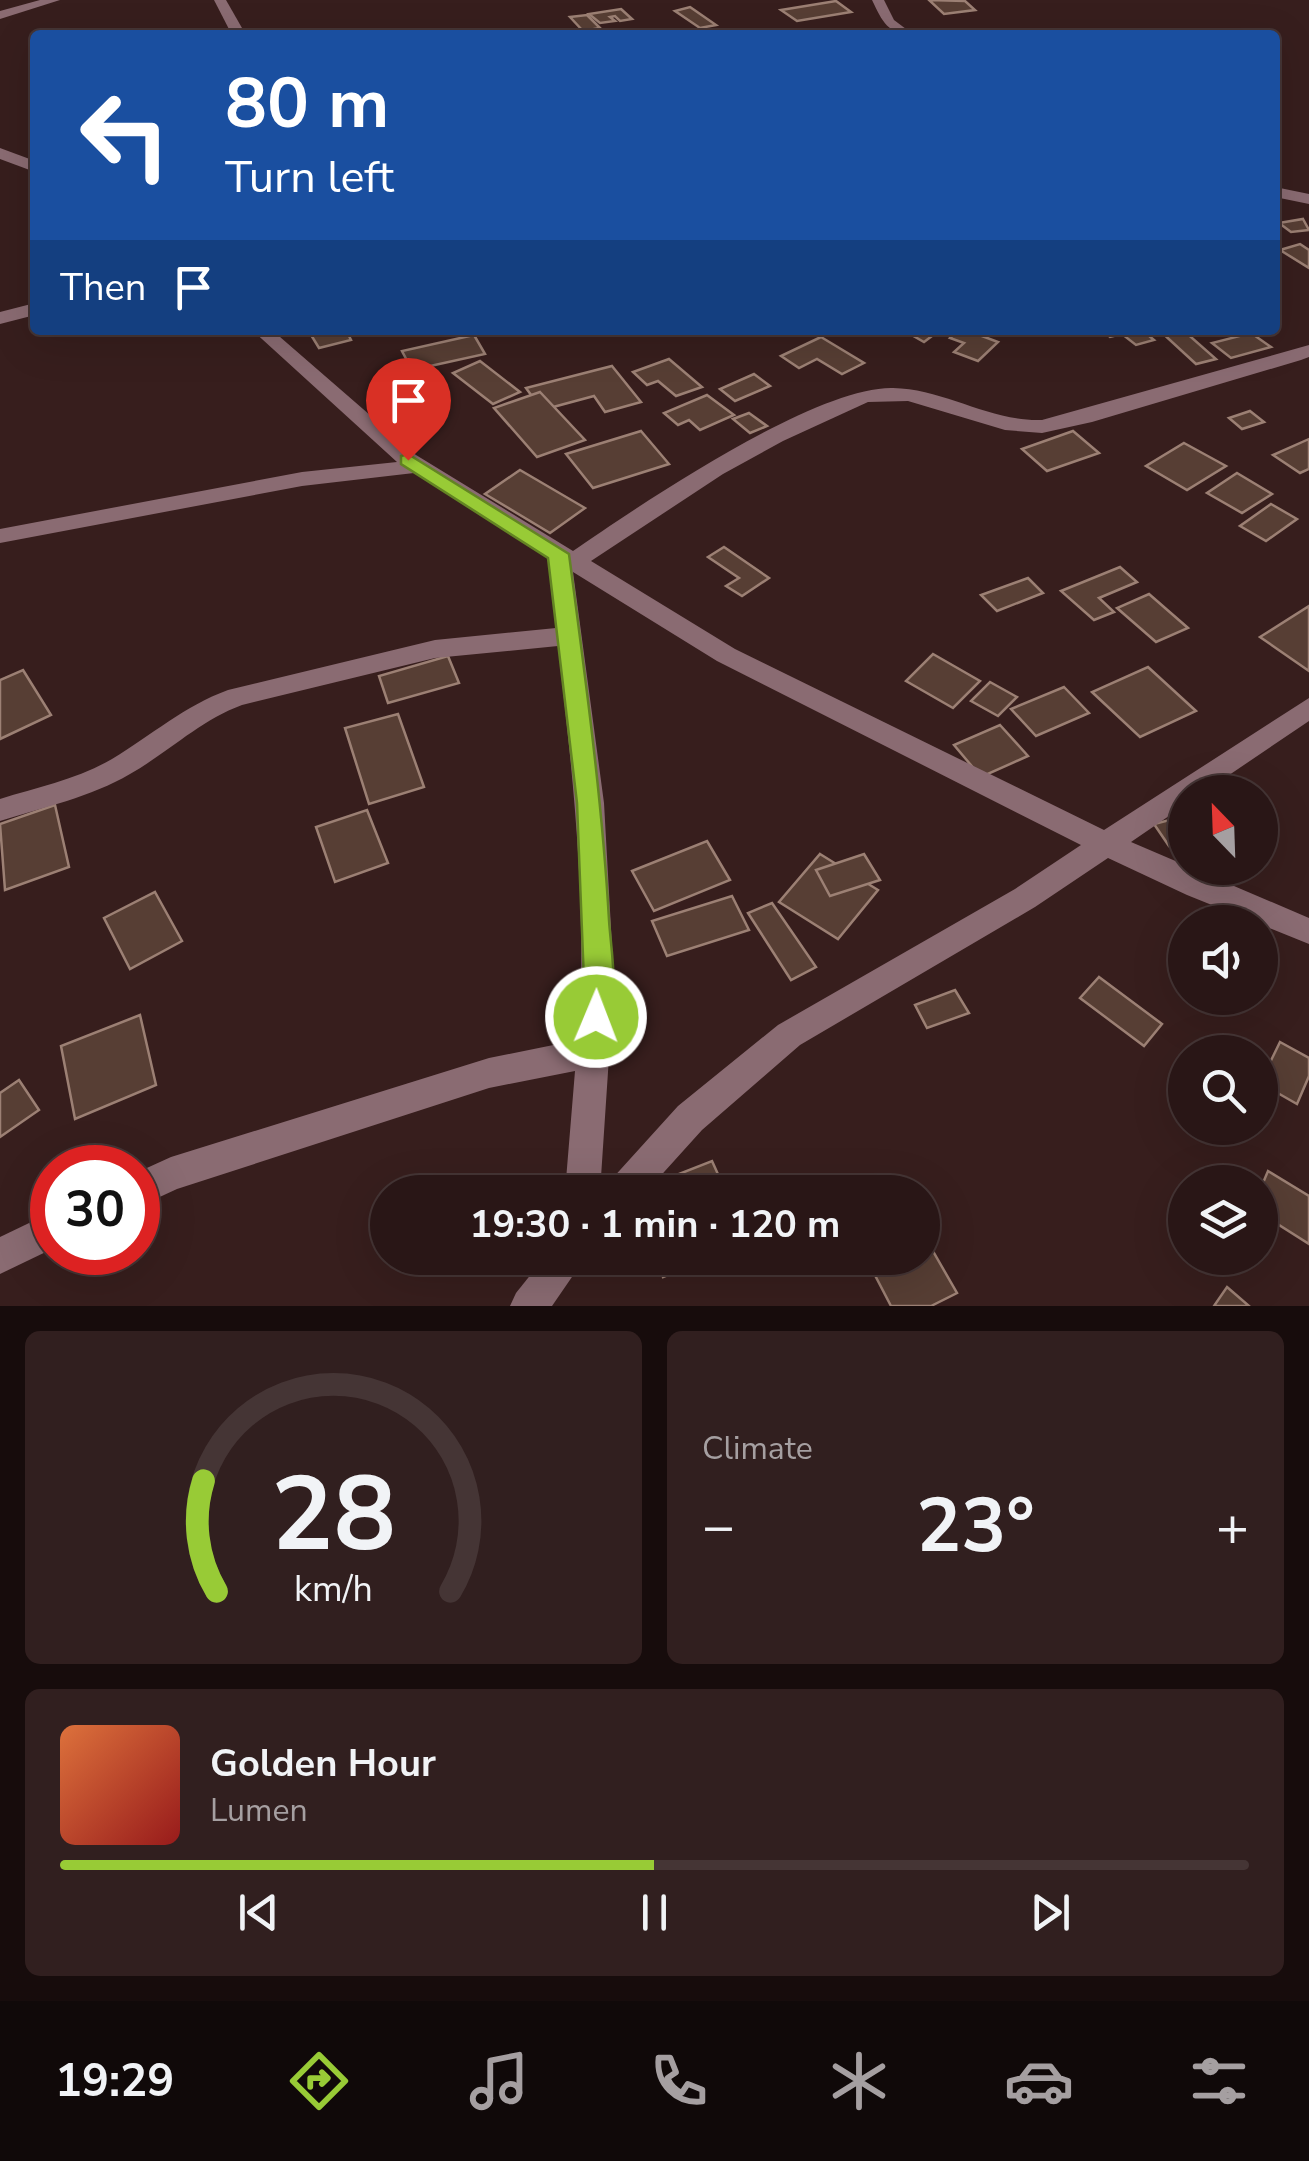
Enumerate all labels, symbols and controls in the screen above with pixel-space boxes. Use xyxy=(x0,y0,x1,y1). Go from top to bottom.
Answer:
text: 80 m xyxy=(225,56,389,152)
icon: left xyxy=(60,70,190,200)
text: Turn left xyxy=(225,147,394,208)
icon: arrive xyxy=(166,260,221,315)
text: Then xyxy=(60,262,146,313)
pin xyxy=(366,358,451,461)
icon: arrive xyxy=(381,373,436,428)
north arrow xyxy=(1168,775,1278,885)
map controls xyxy=(1168,775,1278,1275)
button: sound xyxy=(1168,905,1278,1015)
position arrow xyxy=(544,965,648,1069)
button: search xyxy=(1168,1035,1278,1145)
speed limit sign: 30 xyxy=(30,1145,160,1275)
button: layers xyxy=(1168,1165,1278,1275)
text: 19:30 · 1 min · 120 m xyxy=(470,1199,840,1250)
text: Climate xyxy=(702,1427,813,1470)
text: 28 xyxy=(271,1444,396,1586)
text: 23° xyxy=(916,1475,1035,1577)
text: − xyxy=(702,1489,735,1564)
text: + xyxy=(1216,1489,1249,1564)
text: km/h xyxy=(294,1565,373,1614)
text: Golden Hour xyxy=(210,1738,436,1789)
text: Lumen xyxy=(210,1789,308,1832)
icon: previous xyxy=(231,1885,286,1940)
icon: pause xyxy=(627,1885,682,1940)
icon: next xyxy=(1023,1885,1078,1940)
icon: directions xyxy=(284,2046,354,2116)
icon: music xyxy=(464,2046,534,2116)
icon: phone xyxy=(644,2046,714,2116)
icon: climate xyxy=(824,2046,894,2116)
icon: car xyxy=(1004,2046,1074,2116)
icon: filters xyxy=(1184,2046,1254,2116)
text: 19:29 xyxy=(55,2051,174,2112)

